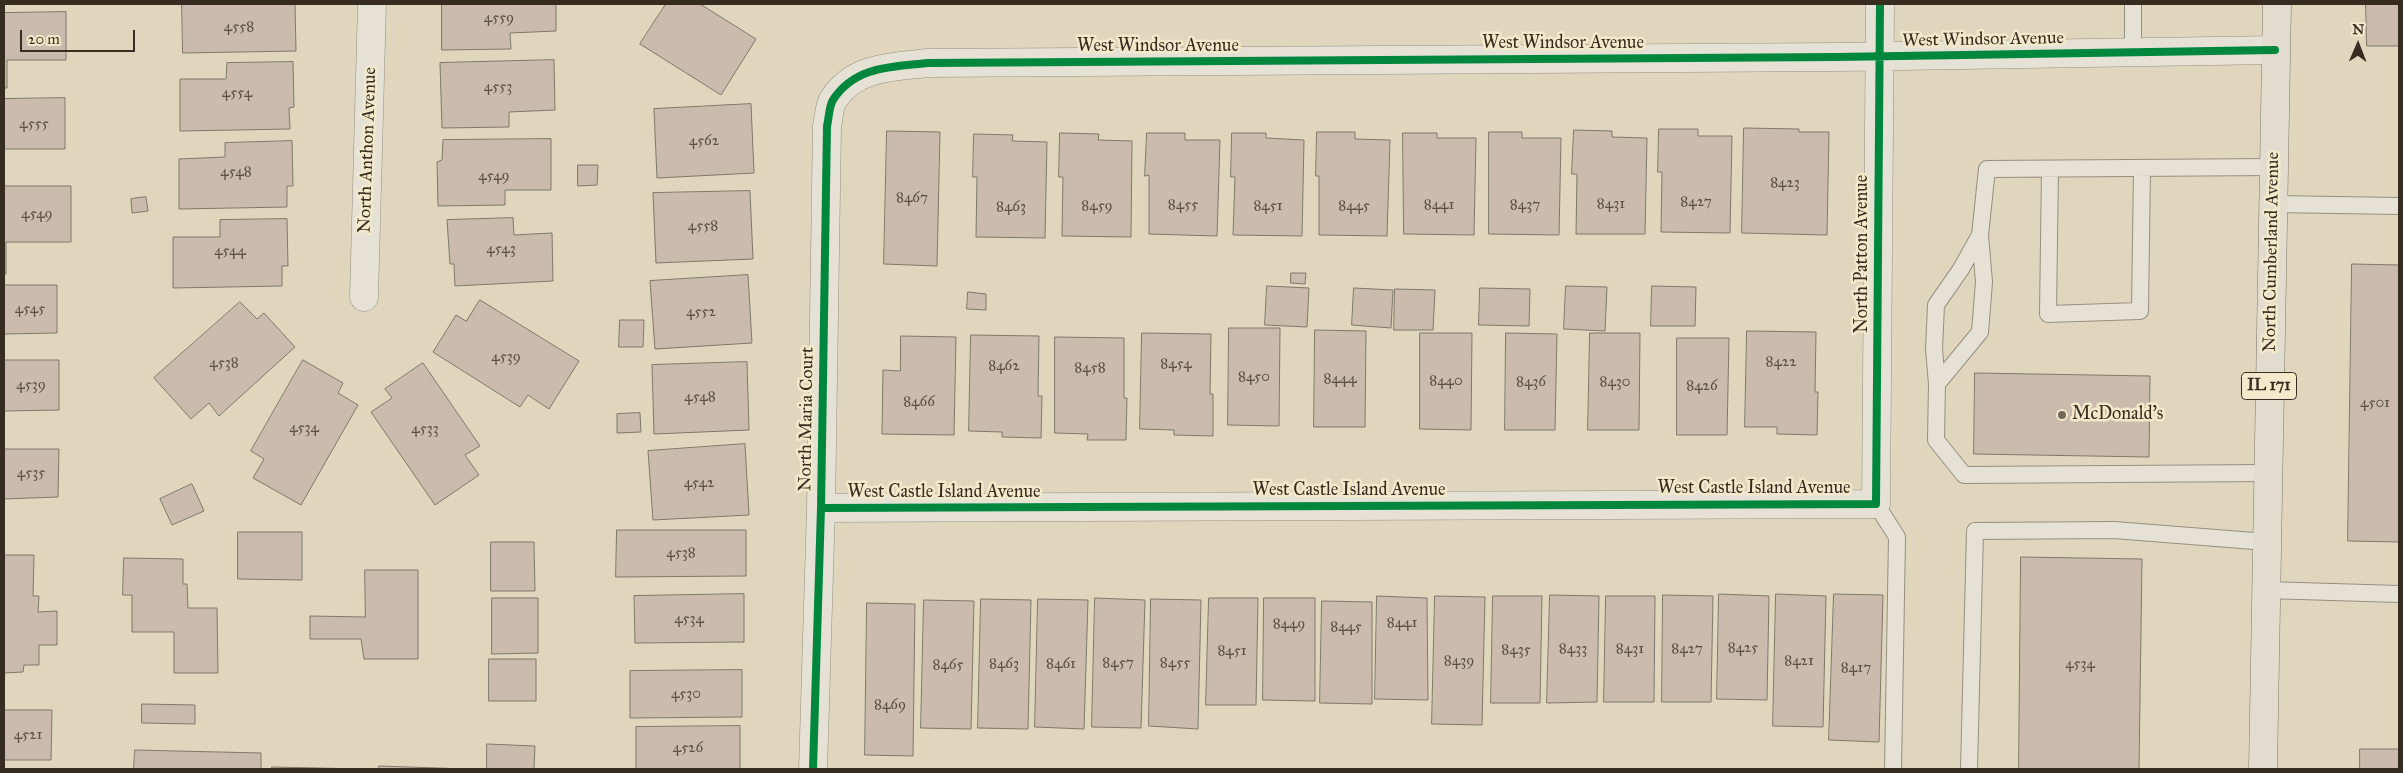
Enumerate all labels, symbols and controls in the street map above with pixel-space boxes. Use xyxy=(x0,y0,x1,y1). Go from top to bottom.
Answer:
house number: 4559 xyxy=(484,9,514,27)
house number: 4558 xyxy=(224,18,254,36)
scale bar xyxy=(22,20,138,52)
north arrow xyxy=(2333,20,2383,70)
text: N xyxy=(2352,21,2364,38)
street label: West Windsor Avenue xyxy=(1902,28,2064,52)
text: 20 m xyxy=(28,30,60,48)
street label: West Windsor Avenue xyxy=(1482,33,1644,55)
street label: West Windsor Avenue xyxy=(1077,36,1239,58)
street label: North Anthon Avenue xyxy=(354,67,382,233)
house number: 4553 xyxy=(484,78,512,96)
house number: 4554 xyxy=(222,84,252,102)
house number: 4555 xyxy=(19,115,49,133)
house number: 4562 xyxy=(689,132,719,150)
street label: North Cumberland Avenue xyxy=(2259,152,2285,352)
house number: 4548 xyxy=(220,163,252,181)
house number: 4549 xyxy=(478,167,510,185)
house number: 8423 xyxy=(1770,174,1800,192)
street label: North Patton Avenue xyxy=(1852,175,1874,333)
house number: 8467 xyxy=(896,189,928,207)
house number: 8427 xyxy=(1680,193,1712,211)
house number: 8431 xyxy=(1597,195,1625,213)
house number: 8455 xyxy=(1168,196,1198,214)
house number: 8441 xyxy=(1424,196,1454,214)
house number: 8437 xyxy=(1510,196,1540,214)
house number: 8459 xyxy=(1081,197,1113,215)
house number: 8451 xyxy=(1253,197,1283,215)
house number: 8445 xyxy=(1338,197,1370,215)
house number: 8463 xyxy=(996,198,1026,216)
house number: 4549 xyxy=(21,205,53,223)
house number: 4558 xyxy=(688,217,718,235)
house number: 4543 xyxy=(486,240,516,258)
house number: 4544 xyxy=(214,242,246,260)
house number: 4545 xyxy=(15,300,45,318)
house number: 4552 xyxy=(686,303,716,321)
street label: North Maria Court xyxy=(795,347,819,491)
house number: 4539 xyxy=(491,348,521,366)
house number: 8422 xyxy=(1765,353,1797,371)
house number: 4538 xyxy=(209,354,239,372)
house number: 8454 xyxy=(1160,355,1192,373)
house number: 8462 xyxy=(988,357,1020,375)
house number: 8458 xyxy=(1074,359,1106,377)
house number: 8450 xyxy=(1238,368,1270,386)
house number: 8444 xyxy=(1323,370,1357,388)
house number: 8440 xyxy=(1429,372,1463,390)
road number: IL 171 xyxy=(2242,372,2296,400)
house number: 8436 xyxy=(1516,373,1546,391)
house number: 8430 xyxy=(1599,373,1631,391)
house number: 4539 xyxy=(16,376,46,394)
house number: 8426 xyxy=(1686,377,1718,395)
house number: 4548 xyxy=(684,388,716,406)
house number: 8466 xyxy=(903,393,935,411)
house number: 4501 xyxy=(2360,394,2390,412)
place label: McDonald's xyxy=(2072,404,2163,426)
marker: McDonald's xyxy=(2056,409,2068,421)
house number: 4534 xyxy=(289,419,319,437)
house number: 4533 xyxy=(411,420,439,438)
house number: 4535 xyxy=(17,464,45,482)
house number: 4542 xyxy=(684,474,714,492)
street label: West Castle Island Avenue xyxy=(1658,478,1850,500)
street label: West Castle Island Avenue xyxy=(1253,480,1445,502)
street label: West Castle Island Avenue xyxy=(848,482,1040,504)
house number: 4538 xyxy=(666,544,696,562)
house number: 4534 xyxy=(674,610,704,628)
house number: 8441 xyxy=(1387,614,1417,632)
house number: 8449 xyxy=(1273,615,1305,633)
house number: 8445 xyxy=(1330,618,1362,636)
house number: 8425 xyxy=(1728,639,1758,657)
house number: 8433 xyxy=(1559,640,1587,658)
house number: 8431 xyxy=(1616,640,1644,658)
house number: 8427 xyxy=(1671,640,1703,658)
house number: 8435 xyxy=(1501,641,1531,659)
house number: 8451 xyxy=(1217,642,1247,660)
house number: 8439 xyxy=(1444,652,1474,670)
house number: 8421 xyxy=(1784,652,1814,670)
house number: 8457 xyxy=(1102,654,1134,672)
house number: 8455 xyxy=(1160,654,1190,672)
house number: 8463 xyxy=(989,655,1019,673)
house number: 8461 xyxy=(1046,655,1076,673)
house number: 4534 xyxy=(2065,655,2095,673)
house number: 8465 xyxy=(933,656,963,674)
house number: 8417 xyxy=(1841,659,1871,677)
house number: 4530 xyxy=(671,685,701,703)
house number: 8469 xyxy=(874,696,906,714)
house number: 4521 xyxy=(14,726,42,744)
house number: 4526 xyxy=(673,739,703,757)

